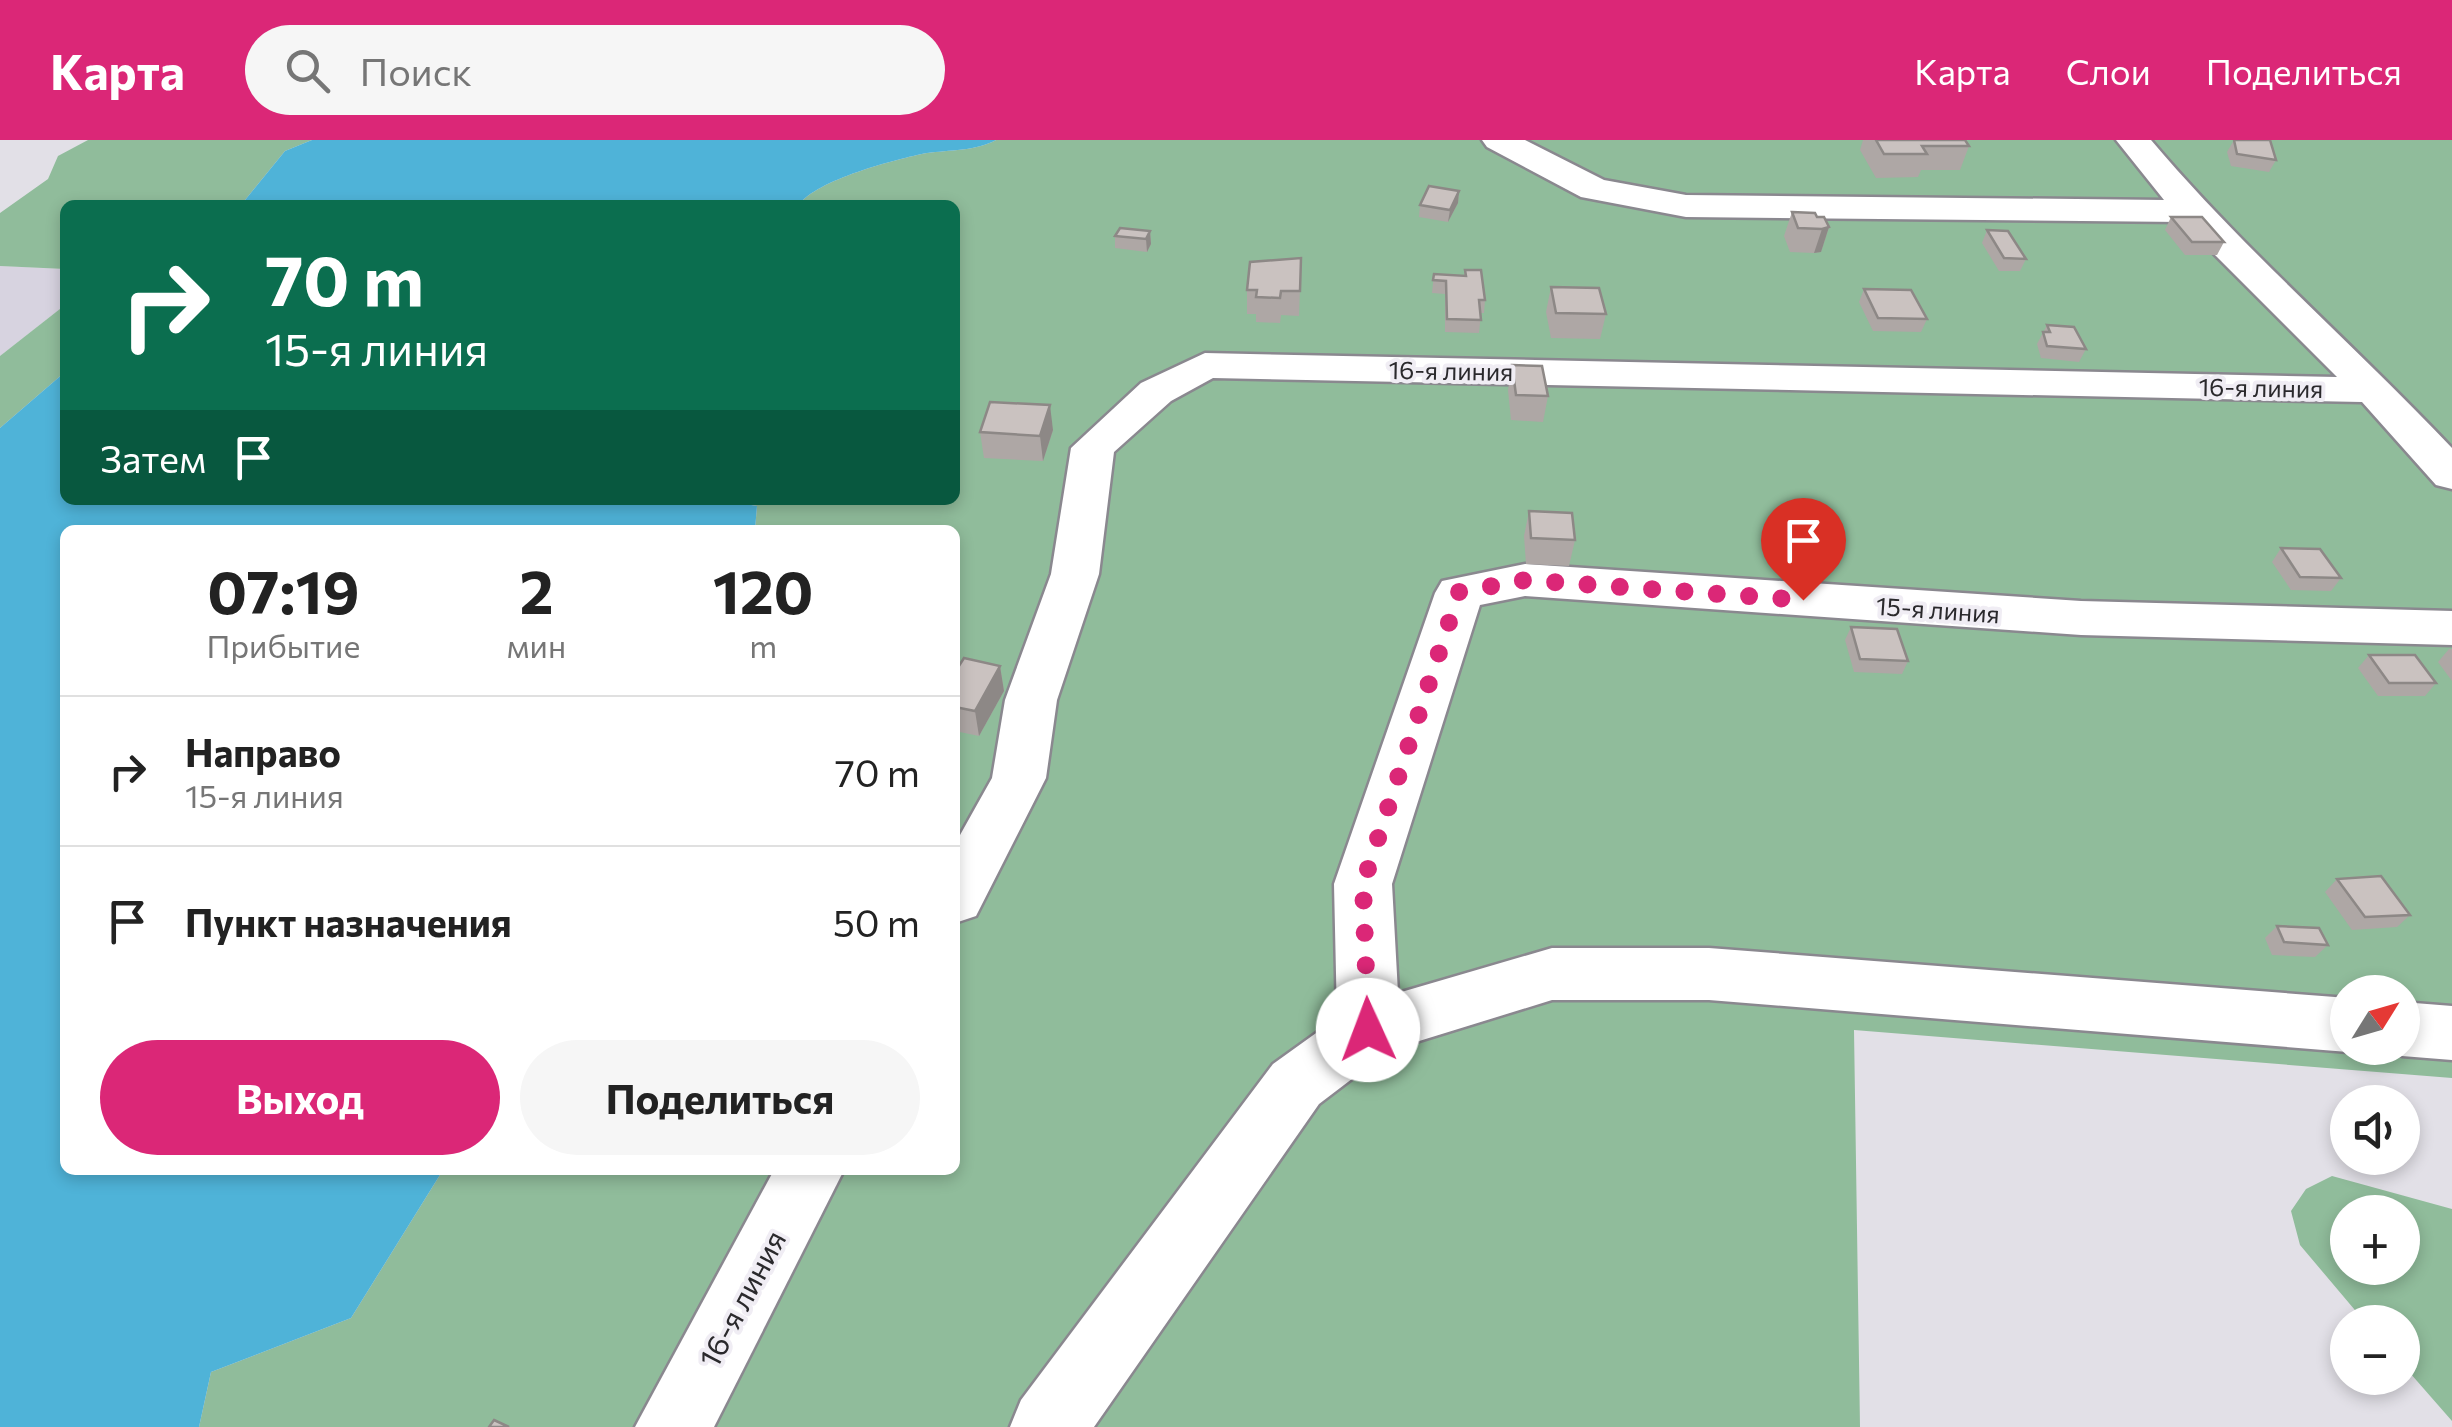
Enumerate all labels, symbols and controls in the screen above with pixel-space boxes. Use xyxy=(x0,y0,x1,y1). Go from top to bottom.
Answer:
search box xyxy=(245,25,945,115)
text: Карта xyxy=(50,41,185,100)
icon: search xyxy=(280,43,335,98)
text: Поиск xyxy=(360,47,472,94)
text: Карта xyxy=(1914,49,2011,92)
text: Слои xyxy=(2066,49,2151,92)
text: Поделиться xyxy=(2206,49,2402,92)
text: 70 m xyxy=(265,235,424,320)
icon: right xyxy=(100,240,230,370)
text: 15-я линия xyxy=(265,320,488,375)
street label: 16-я линия xyxy=(1388,354,1514,386)
street label: 16-я линия xyxy=(2198,371,2324,403)
icon: arrive xyxy=(226,430,281,485)
text: Затем xyxy=(100,434,206,481)
pin xyxy=(1761,498,1846,601)
icon: arrive xyxy=(1776,513,1831,568)
text: 07:19 xyxy=(207,553,360,626)
text: 2 xyxy=(519,553,554,626)
text: 120 xyxy=(713,553,814,626)
street label: 15-я линия xyxy=(1875,590,2001,628)
text: Прибытие xyxy=(207,625,360,665)
text: мин xyxy=(507,625,566,665)
text: m xyxy=(749,625,777,665)
text: Направо xyxy=(185,728,341,775)
icon: right xyxy=(100,744,155,799)
text: 70 m xyxy=(835,748,920,795)
text: 15-я линия xyxy=(185,775,344,815)
icon: arrive xyxy=(100,894,155,949)
text: Пункт назначения xyxy=(185,898,512,945)
text: 50 m xyxy=(833,898,920,945)
north arrow xyxy=(2330,975,2420,1065)
map controls xyxy=(2330,975,2420,1395)
position arrow xyxy=(1316,978,1420,1082)
button: Выход xyxy=(100,1040,500,1155)
button: Поделиться xyxy=(520,1040,920,1155)
button: sound xyxy=(2330,1085,2420,1175)
button: + xyxy=(2330,1195,2420,1285)
street label: 16-я линия xyxy=(689,1223,793,1373)
button: − xyxy=(2330,1305,2420,1395)

